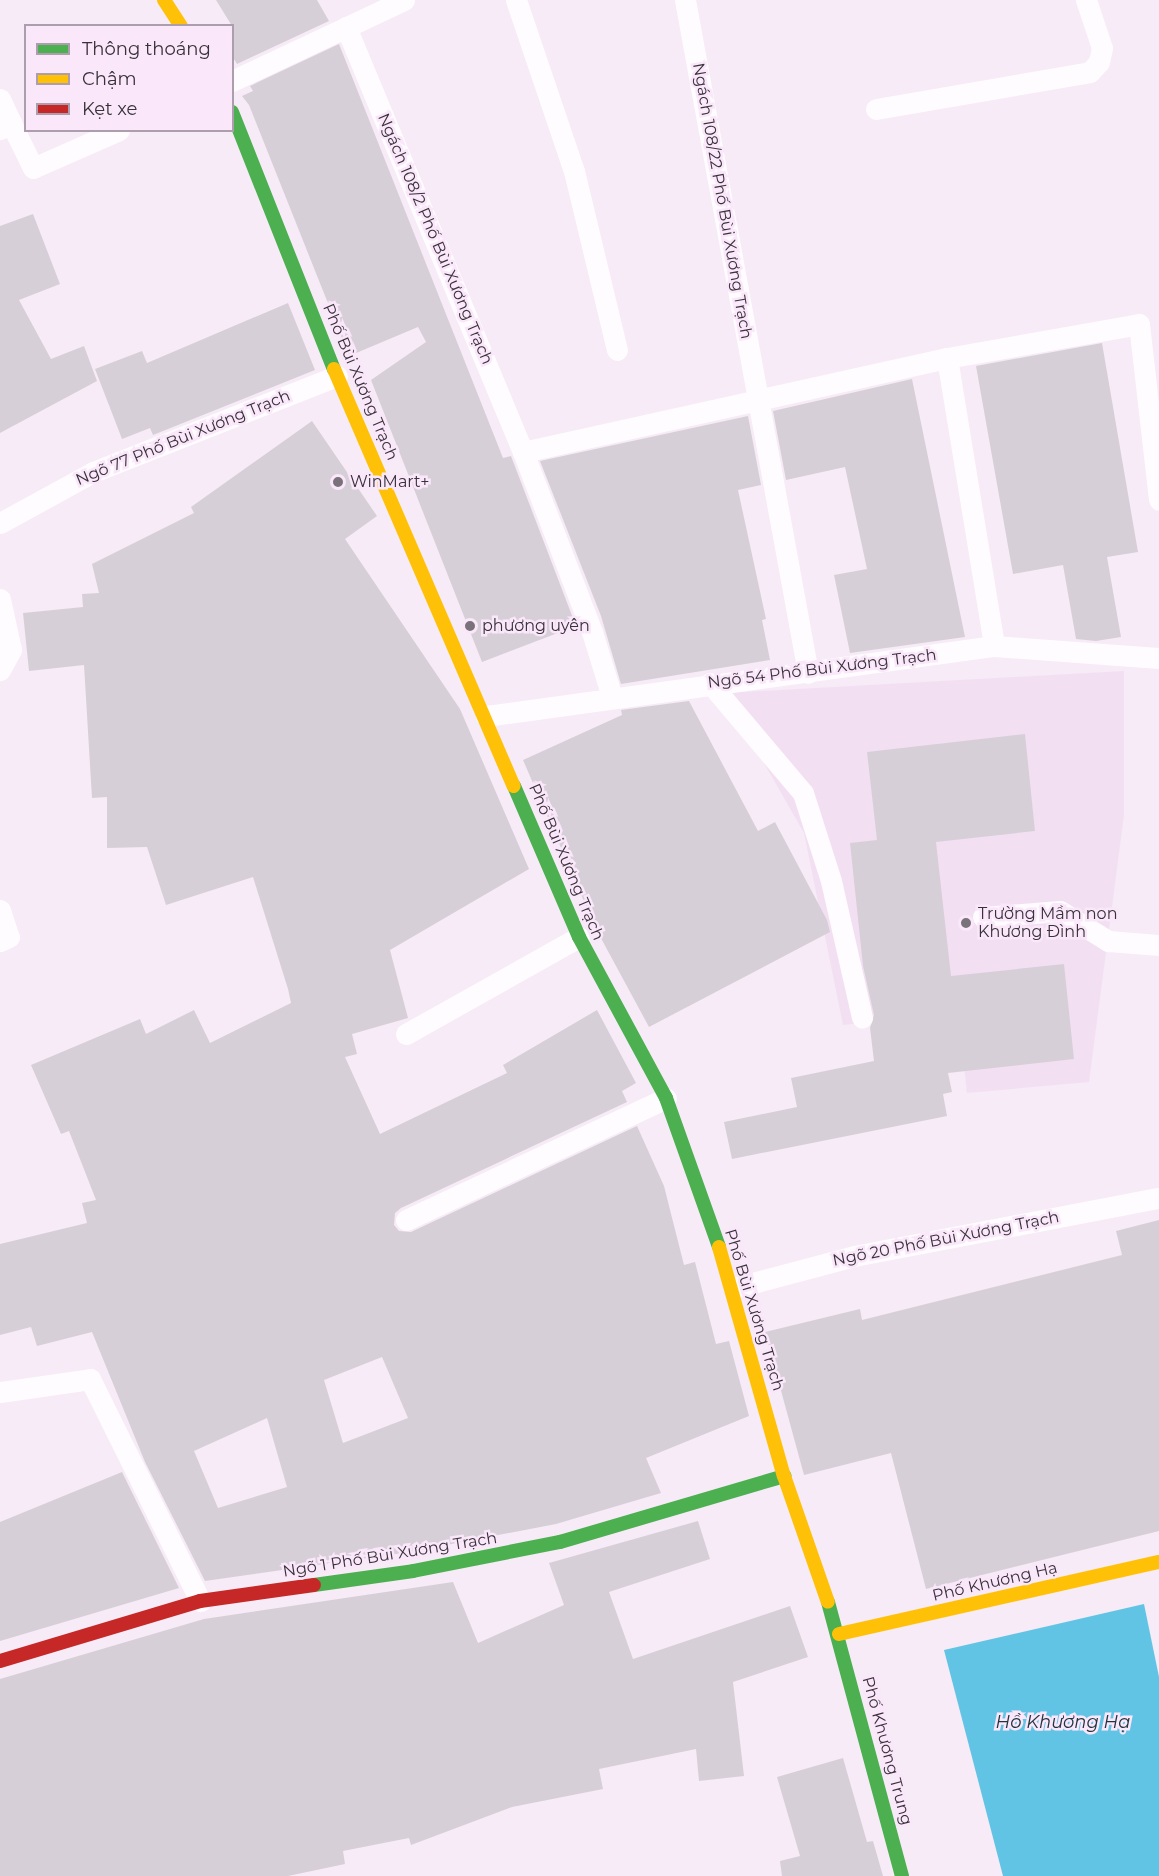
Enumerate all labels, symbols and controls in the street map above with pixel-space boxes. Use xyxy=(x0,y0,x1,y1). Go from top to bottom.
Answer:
legend xyxy=(24,24,234,132)
text: Thông thoáng xyxy=(82,38,211,60)
street label: Ngách 108/22 Phố Bùi Xương Trạch xyxy=(688,62,756,340)
text: Chậm xyxy=(82,68,137,90)
text: Kẹt xe xyxy=(82,98,137,120)
street label: Ngách 108/2 Phố Bùi Xương Trạch xyxy=(373,111,497,367)
street label: Phố Bùi Xương Trạch xyxy=(318,301,402,463)
street label: Ngõ 77 Phố Bùi Xương Trạch xyxy=(73,386,293,490)
place label: WinMart+ xyxy=(350,472,430,492)
marker: WinMart+ xyxy=(331,475,345,489)
place label: phương uyên xyxy=(482,616,590,636)
marker: phương uyên xyxy=(463,619,477,633)
street label: Ngõ 54 Phố Bùi Xương Trạch xyxy=(707,645,937,693)
street label: Phố Bùi Xương Trạch xyxy=(524,781,608,943)
place label: Trường Mầm non Khương Đình xyxy=(978,904,1117,942)
marker: Trường Mầm non Khương Đình xyxy=(959,916,973,930)
street label: Ngõ 20 Phố Bùi Xương Trạch xyxy=(831,1208,1061,1270)
street label: Phố Bùi Xương Trạch xyxy=(720,1227,788,1393)
street label: Ngõ 1 Phố Bùi Xương Trạch xyxy=(282,1529,498,1581)
street label: Phố Khương Hạ xyxy=(931,1558,1059,1606)
street label: Phố Khương Trung xyxy=(858,1675,916,1827)
water label: Hồ Khương Hạ xyxy=(996,1711,1130,1733)

